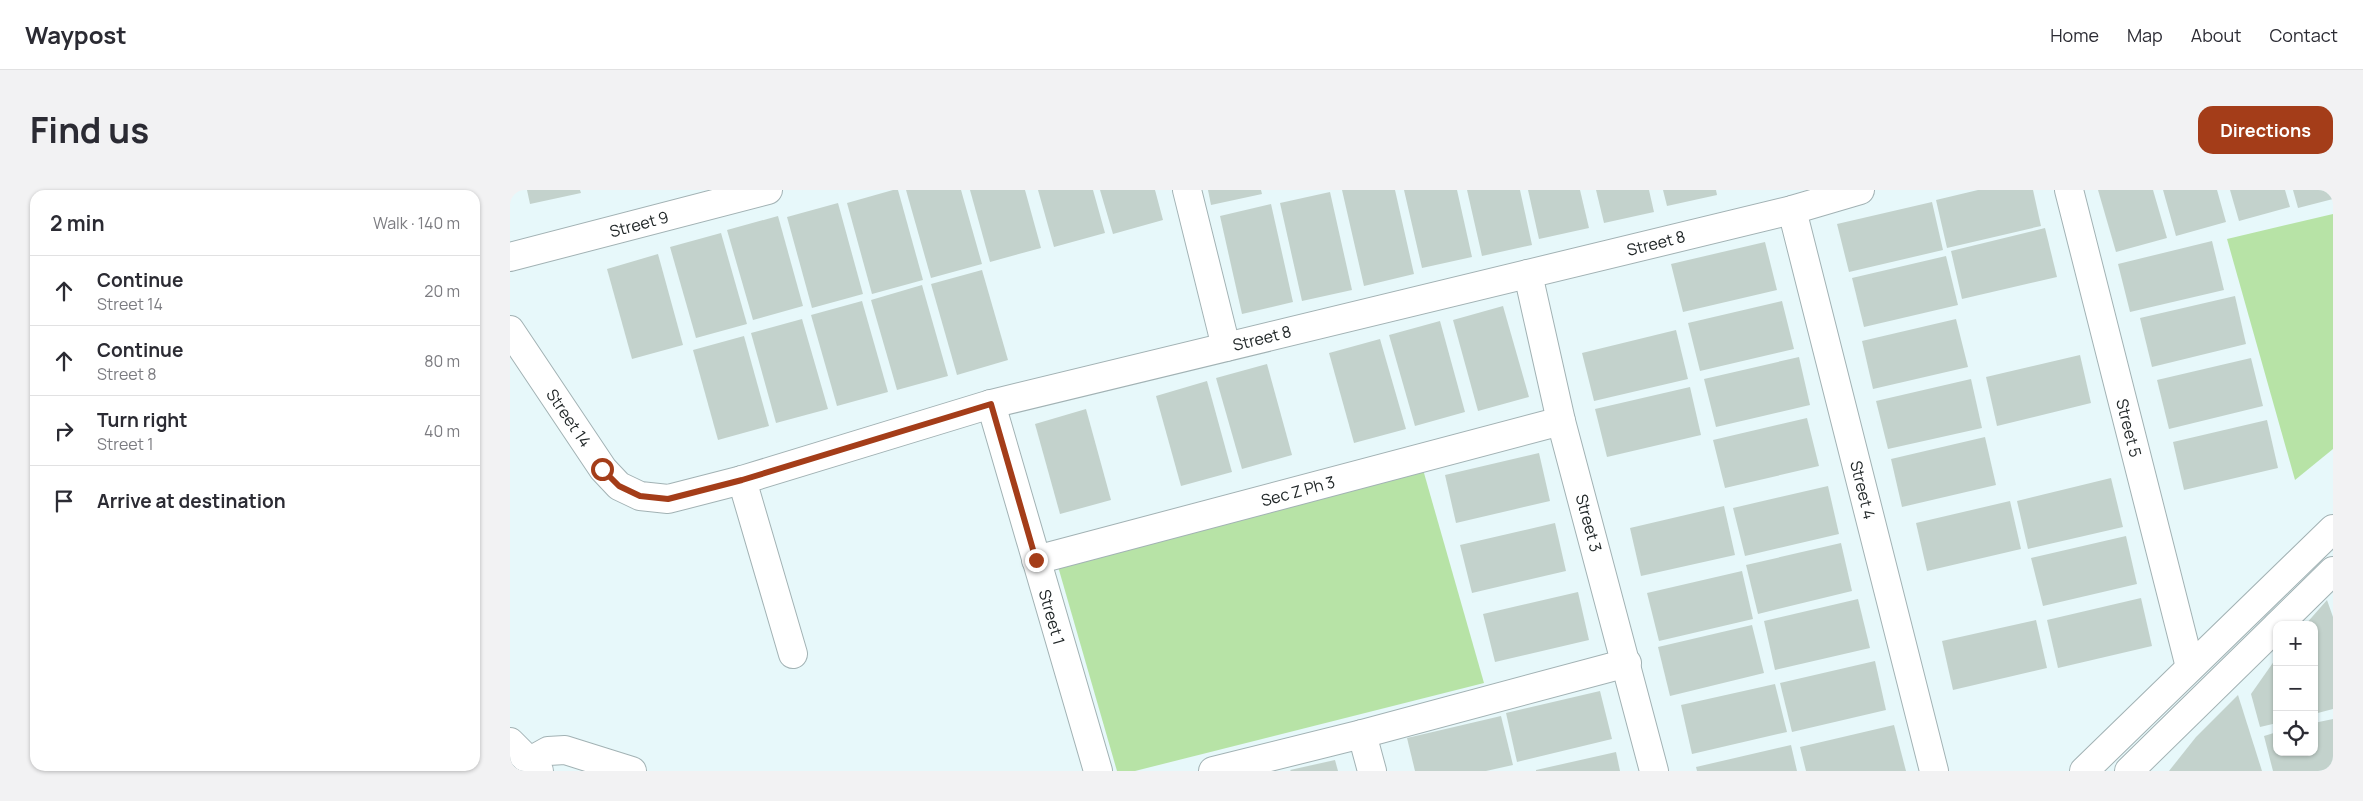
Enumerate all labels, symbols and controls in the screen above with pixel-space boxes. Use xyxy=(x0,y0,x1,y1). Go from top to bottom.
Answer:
text: Waypost xyxy=(25,18,127,51)
text: Home xyxy=(2050,23,2099,47)
text: Map xyxy=(2127,23,2163,47)
text: About xyxy=(2191,23,2241,47)
text: Contact xyxy=(2269,23,2338,47)
text: Find us xyxy=(30,106,149,154)
button: Directions xyxy=(2198,106,2333,154)
street label: Street 9 xyxy=(607,206,671,242)
text: 2 min xyxy=(50,209,105,237)
text: Walk · 140 m xyxy=(373,212,460,234)
street label: Street 8 xyxy=(1624,225,1688,261)
text: Continue xyxy=(97,267,183,293)
icon: ahead xyxy=(50,277,78,305)
text: 20 m xyxy=(424,280,460,302)
text: Street 14 xyxy=(97,293,163,315)
street label: Street 8 xyxy=(1230,320,1294,356)
text: Continue xyxy=(97,337,183,363)
icon: ahead xyxy=(50,347,78,375)
text: 80 m xyxy=(424,350,460,372)
text: Street 8 xyxy=(97,363,156,385)
street label: Street 14 xyxy=(541,385,597,451)
street label: Street 5 xyxy=(2111,397,2147,459)
text: Turn right xyxy=(97,407,187,433)
icon: right xyxy=(50,417,78,445)
text: 40 m xyxy=(424,420,460,442)
text: Street 1 xyxy=(97,433,153,455)
route start xyxy=(591,458,614,481)
street label: Street 4 xyxy=(1845,458,1881,522)
street label: Sec Z Ph 3 xyxy=(1259,471,1337,511)
icon: arrive xyxy=(50,487,78,515)
text: Arrive at destination xyxy=(97,488,286,514)
street label: Street 3 xyxy=(1571,492,1607,554)
route end xyxy=(1025,549,1048,572)
street label: Street 1 xyxy=(1034,587,1070,647)
map controls xyxy=(2273,621,2318,756)
button: + xyxy=(2273,621,2318,666)
button: − xyxy=(2273,666,2318,711)
button: locate xyxy=(2273,711,2318,756)

